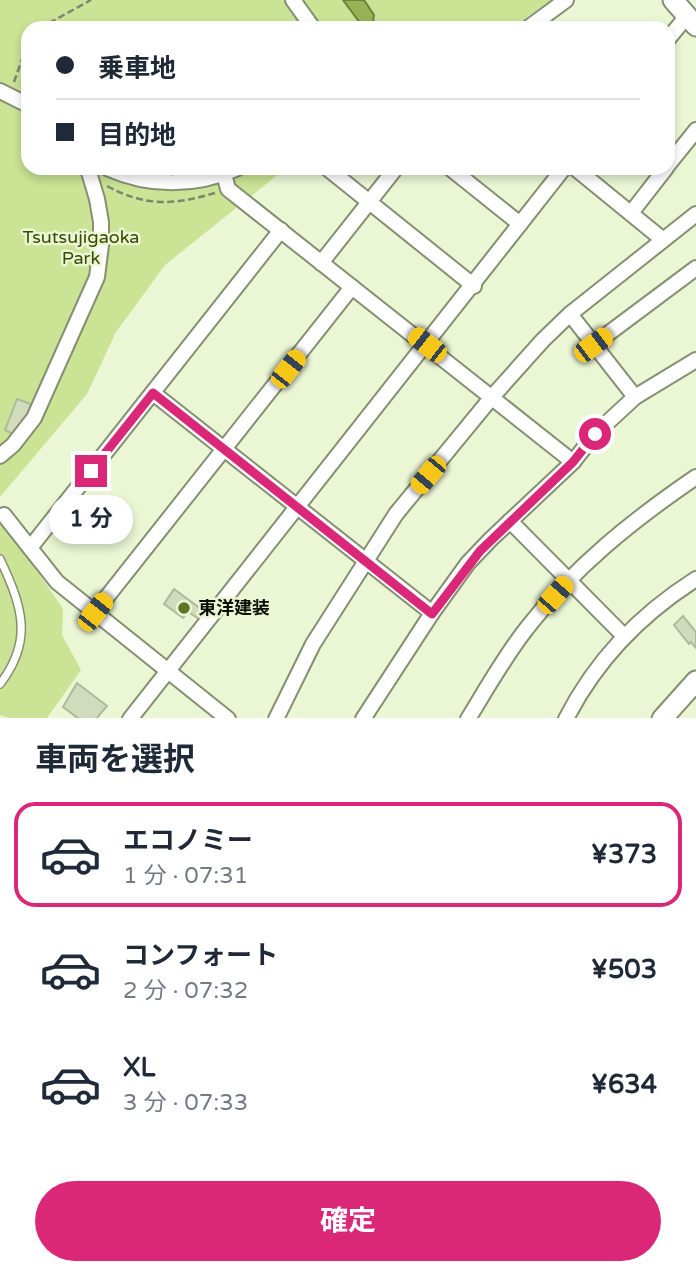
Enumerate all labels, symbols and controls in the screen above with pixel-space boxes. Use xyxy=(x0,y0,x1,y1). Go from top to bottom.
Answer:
text: 乗車地 xyxy=(98,53,176,84)
text: 目的地 xyxy=(98,120,176,151)
park label: Tsutsujigaoka Park xyxy=(23,226,139,269)
car xyxy=(404,324,451,366)
car xyxy=(570,324,617,366)
car xyxy=(267,346,310,392)
route start xyxy=(579,418,611,450)
car xyxy=(407,452,450,498)
route end xyxy=(75,455,107,487)
callout: 1 分 xyxy=(49,496,133,544)
text: 1 分 xyxy=(69,505,113,533)
car xyxy=(534,572,577,618)
car xyxy=(74,589,117,635)
place label: 東洋建装 xyxy=(198,597,270,619)
marker: 東洋建装 xyxy=(176,600,192,616)
text: 車両を選択 xyxy=(35,741,195,779)
icon: car xyxy=(39,823,102,886)
text: エコノミー xyxy=(123,825,253,856)
text: ¥373 xyxy=(591,839,657,870)
text: 1 分 · 07:31 xyxy=(123,862,248,890)
icon: car xyxy=(39,938,102,1001)
text: コンフォート xyxy=(123,940,278,971)
text: ¥503 xyxy=(591,954,657,985)
text: 2 分 · 07:32 xyxy=(123,977,248,1005)
text: XL xyxy=(123,1052,155,1083)
icon: car xyxy=(39,1053,102,1116)
text: ¥634 xyxy=(591,1069,657,1100)
text: 3 分 · 07:33 xyxy=(123,1089,248,1117)
button: 確定 xyxy=(35,1181,661,1261)

